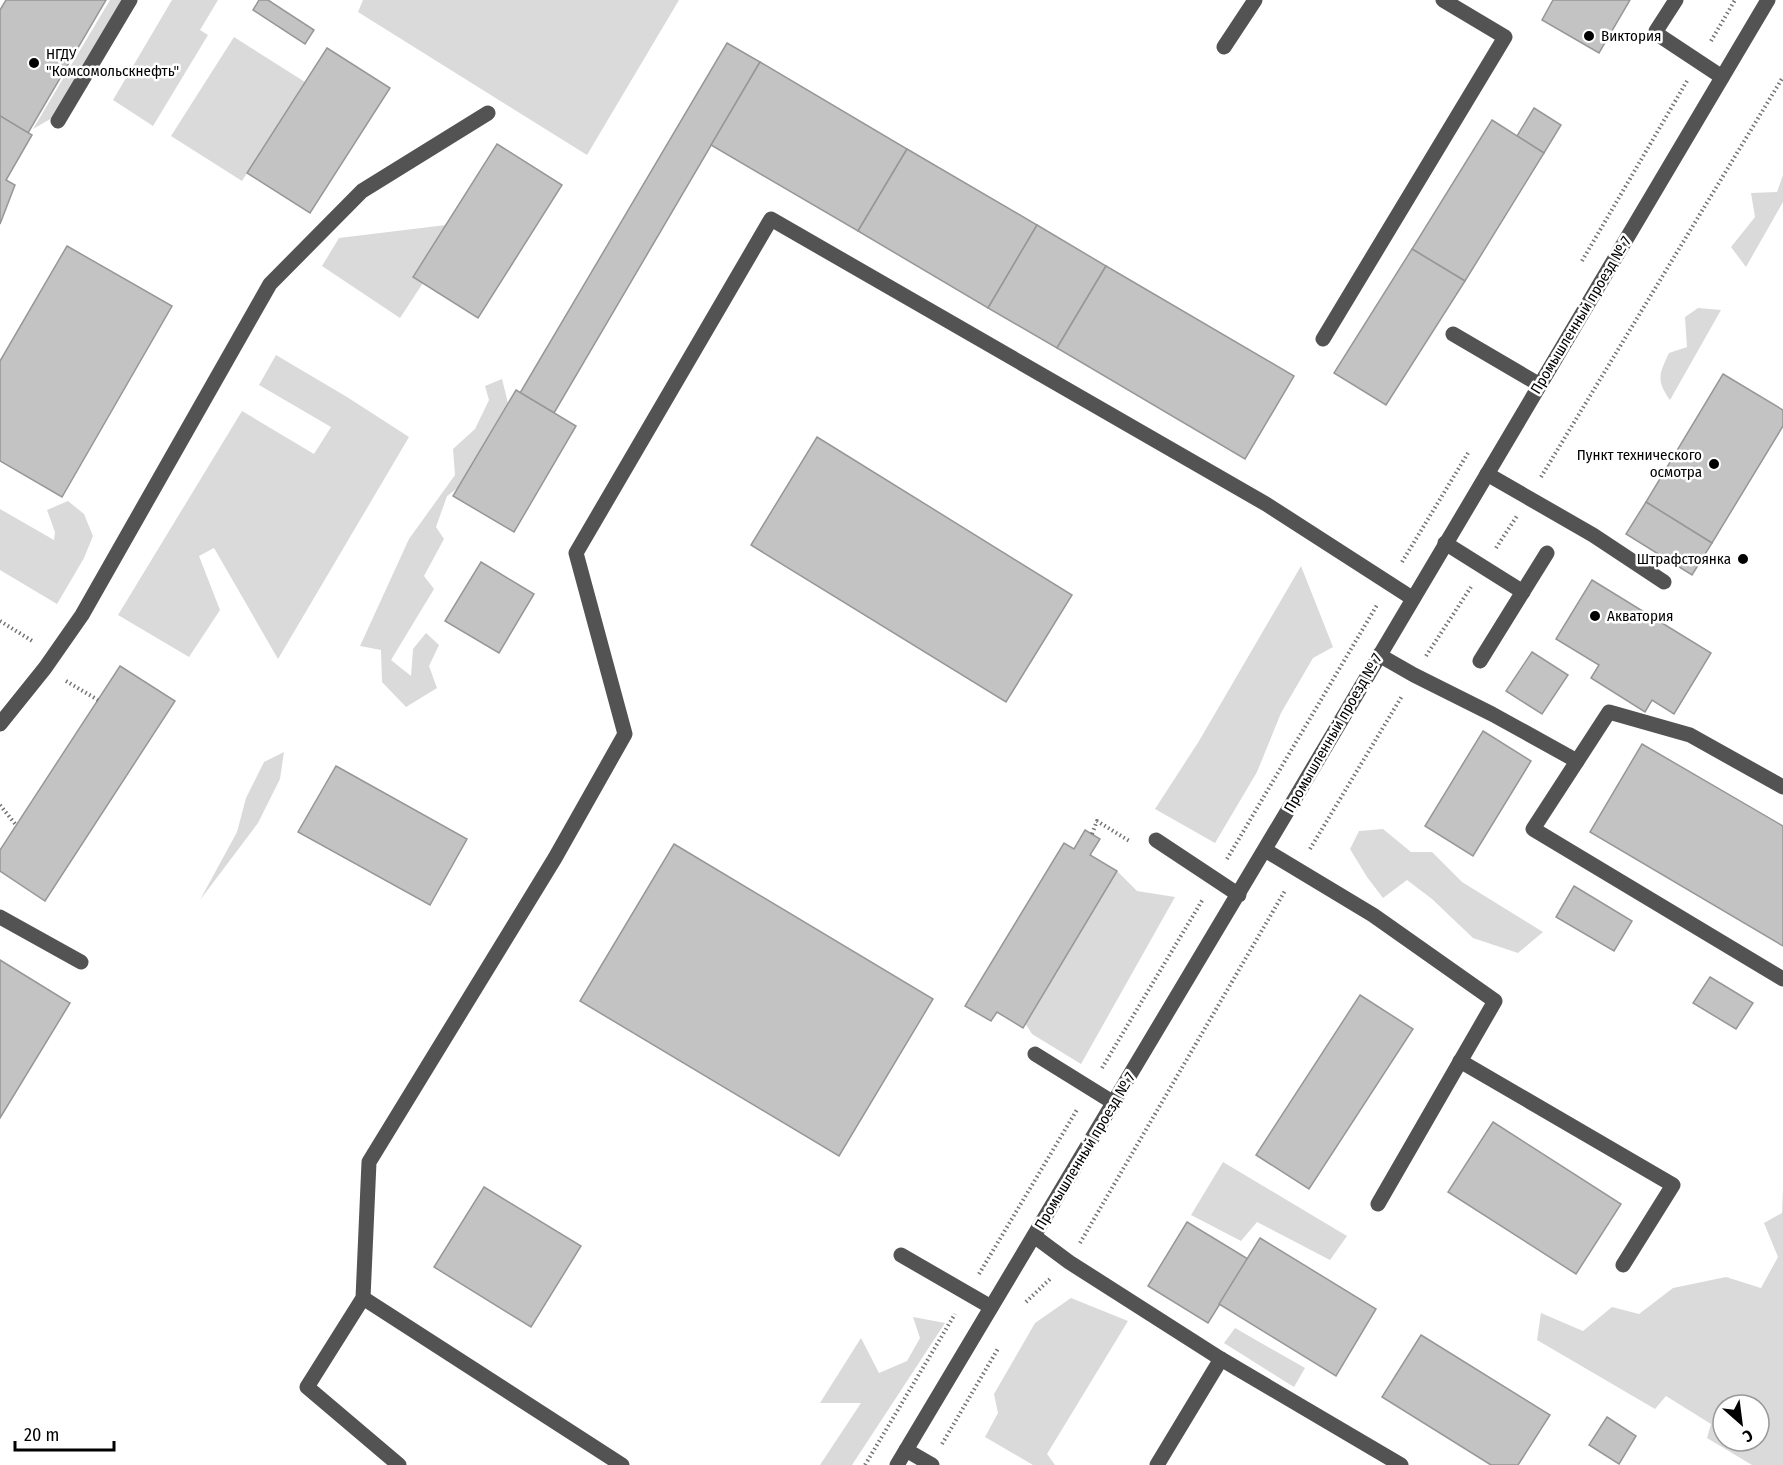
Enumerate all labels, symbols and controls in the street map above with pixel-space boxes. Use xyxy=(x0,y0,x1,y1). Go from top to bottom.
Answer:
place label: Виктория xyxy=(1601,27,1661,45)
marker: Виктория xyxy=(1582,29,1596,43)
place label: НГДУ "Комсомольскнефть" xyxy=(46,45,179,80)
marker: НГДУ "Комсомольскнефть" xyxy=(27,56,41,70)
street label: Промышленный проезд № 7 xyxy=(1527,233,1635,397)
place label: Пункт технического осмотра xyxy=(1577,446,1702,481)
marker: Пункт технического осмотра xyxy=(1707,457,1721,471)
place label: Штрафстоянка xyxy=(1637,550,1731,568)
marker: Штрафстоянка xyxy=(1736,552,1750,566)
place label: Акватория xyxy=(1607,607,1673,625)
marker: Акватория xyxy=(1588,609,1602,623)
street label: Промышленный проезд № 7 xyxy=(1280,650,1386,816)
street label: Промышленный проезд № 7 xyxy=(1031,1069,1139,1233)
north arrow xyxy=(1711,1393,1771,1453)
scale bar xyxy=(15,1414,114,1452)
text: 20 m xyxy=(24,1424,59,1446)
text: С xyxy=(1739,1425,1756,1446)

